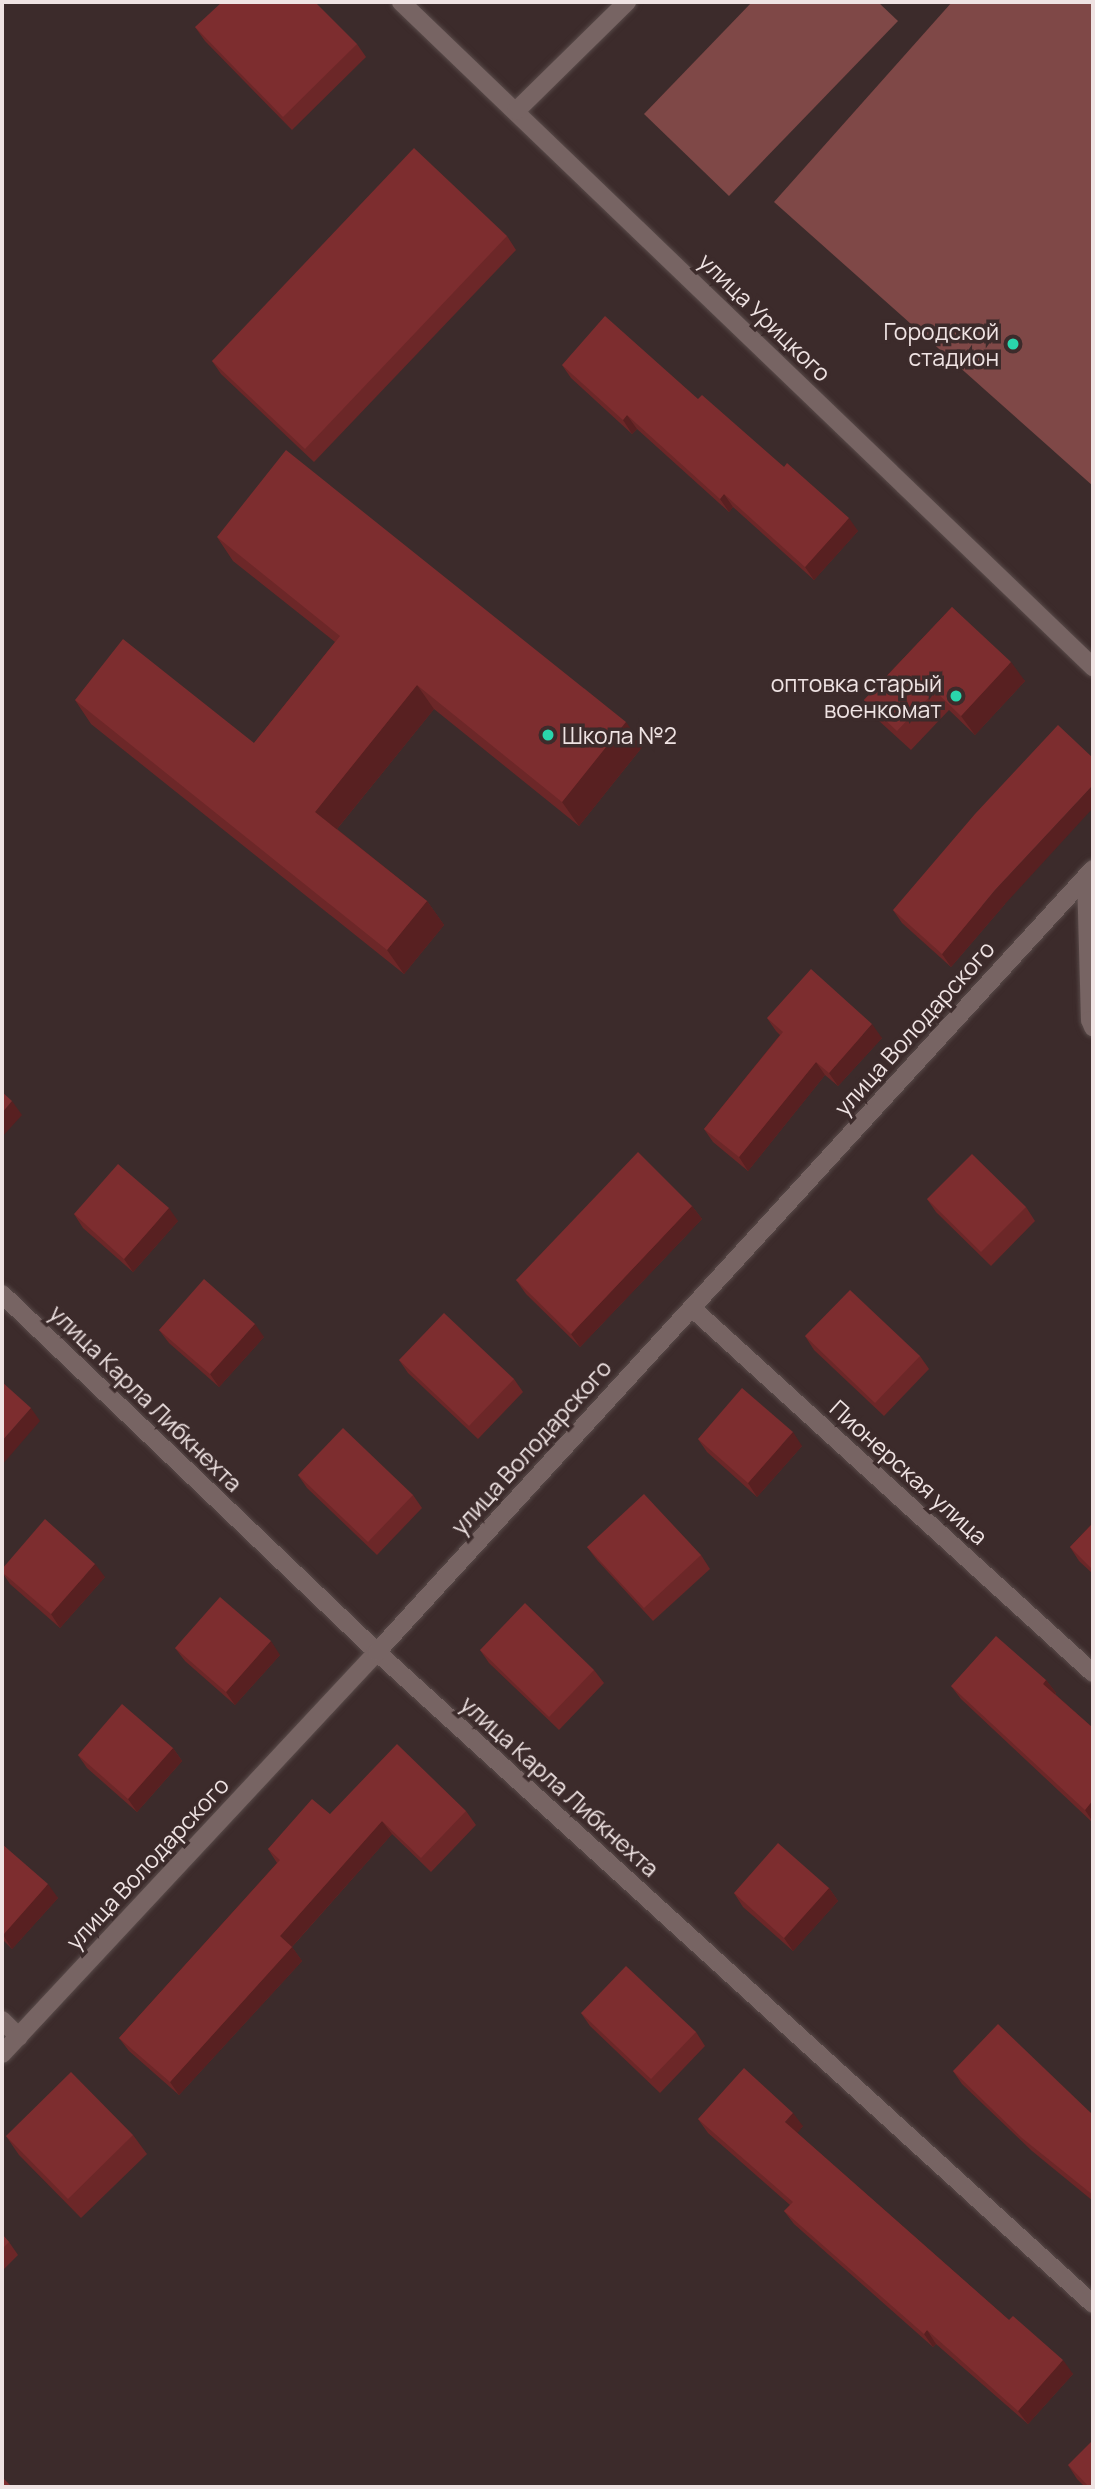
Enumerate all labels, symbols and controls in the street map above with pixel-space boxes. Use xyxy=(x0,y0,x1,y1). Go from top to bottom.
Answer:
street label: улица Урицкого xyxy=(693,247,837,387)
place label: Городской стадион xyxy=(883,317,999,371)
marker: Городской стадион xyxy=(1005,336,1021,352)
place label: оптовка старый военкомат xyxy=(771,669,942,723)
marker: оптовка старый военкомат xyxy=(948,688,964,704)
place label: Школа №2 xyxy=(562,721,677,749)
marker: Школа №2 xyxy=(540,727,556,743)
street label: улица Володарского xyxy=(828,935,1000,1121)
street label: улица Карла Либкнехта xyxy=(44,1299,248,1497)
street label: улица Володарского xyxy=(445,1354,617,1540)
street label: Пионерская улица xyxy=(825,1394,993,1550)
street label: улица Карла Либкнехта xyxy=(455,1690,665,1882)
street label: улица Володарского xyxy=(60,1771,234,1955)

